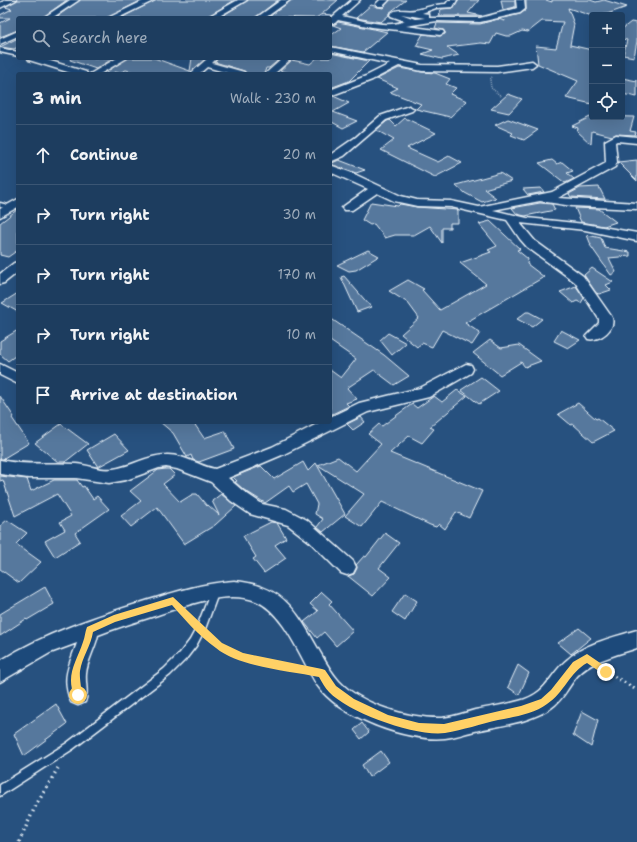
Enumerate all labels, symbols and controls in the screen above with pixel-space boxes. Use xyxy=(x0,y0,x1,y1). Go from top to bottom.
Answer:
map controls xyxy=(589,12,625,120)
button: + xyxy=(589,12,625,48)
search box xyxy=(16,16,332,60)
icon: search xyxy=(30,27,52,49)
text: Search here xyxy=(62,28,148,48)
button: − xyxy=(589,48,625,84)
button: locate xyxy=(589,84,625,120)
text: 3 min xyxy=(32,87,82,109)
text: Walk · 230 m xyxy=(230,90,316,107)
icon: ahead xyxy=(32,144,54,166)
text: Continue xyxy=(70,145,138,165)
text: 20 m xyxy=(283,146,316,163)
icon: right xyxy=(32,204,54,226)
text: Turn right xyxy=(70,205,150,225)
text: 30 m xyxy=(282,206,316,223)
icon: right xyxy=(32,264,54,286)
text: Turn right xyxy=(70,265,150,285)
text: 170 m xyxy=(278,266,316,283)
icon: right xyxy=(32,324,54,346)
text: Turn right xyxy=(70,325,150,345)
text: 10 m xyxy=(286,326,316,343)
icon: arrive xyxy=(32,384,54,406)
text: Arrive at destination xyxy=(70,385,238,405)
route end xyxy=(597,663,615,681)
route start xyxy=(69,686,87,704)

